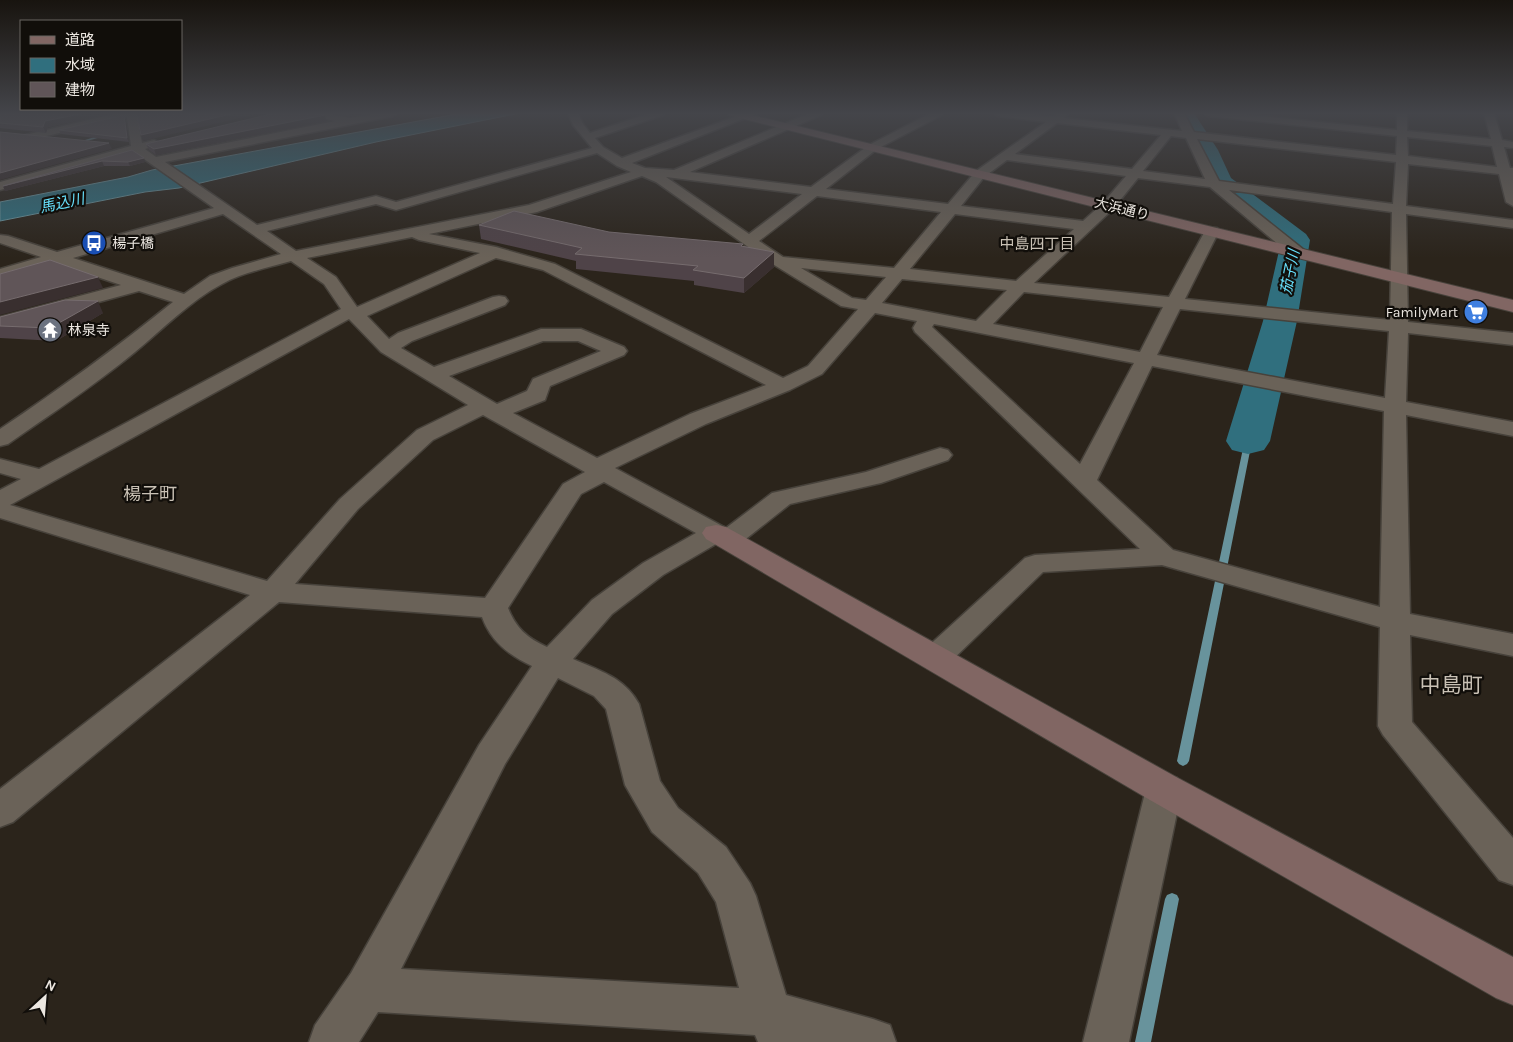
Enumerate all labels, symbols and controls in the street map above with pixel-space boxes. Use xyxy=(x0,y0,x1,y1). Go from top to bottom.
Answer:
legend xyxy=(20,20,182,110)
text: 道路 xyxy=(65,31,95,49)
text: 水域 xyxy=(65,56,95,74)
text: 建物 xyxy=(65,81,95,99)
water label: 馬込川 xyxy=(38,189,88,216)
street label: 大浜通り xyxy=(1093,194,1151,224)
bus stop icon: 楊子橋 xyxy=(81,230,107,256)
place label: 楊子橋 xyxy=(112,235,154,252)
district label: 中島四丁目 xyxy=(999,235,1075,253)
water label: 茄子川 xyxy=(1277,246,1304,296)
supermarket icon: FamilyMart xyxy=(1463,299,1489,325)
place label: FamilyMart xyxy=(1386,304,1458,321)
temple icon: 林泉寺 xyxy=(37,317,63,343)
place label: 林泉寺 xyxy=(68,322,110,339)
district label: 楊子町 xyxy=(123,483,177,505)
district label: 中島町 xyxy=(1420,673,1483,697)
north arrow xyxy=(20,972,70,1022)
text: N xyxy=(42,976,59,996)

